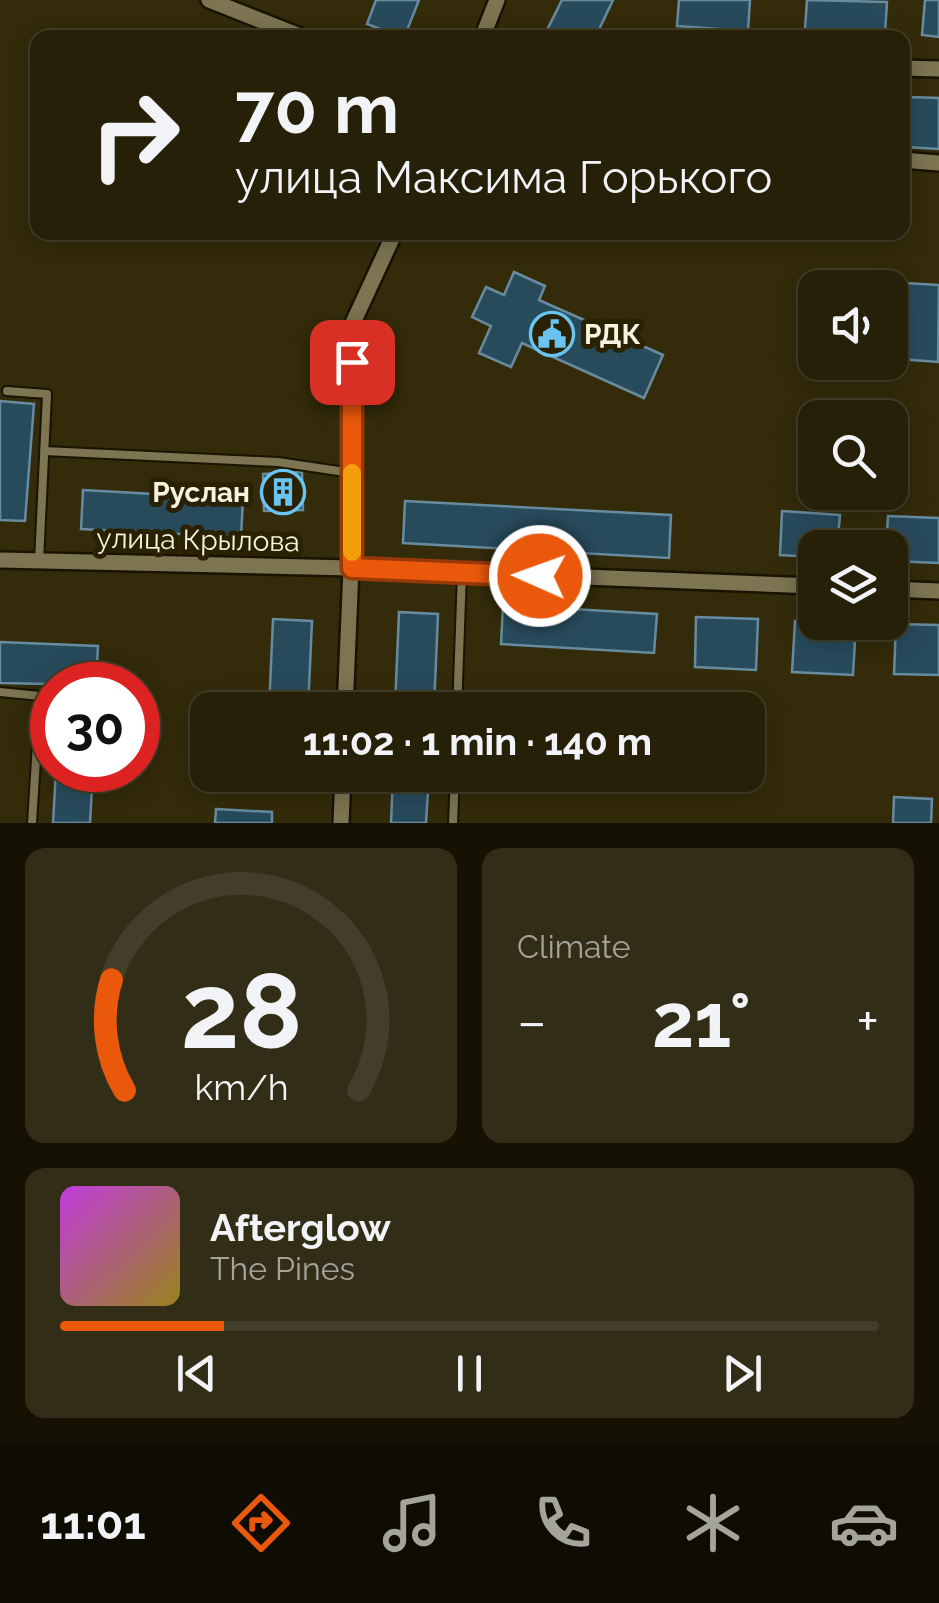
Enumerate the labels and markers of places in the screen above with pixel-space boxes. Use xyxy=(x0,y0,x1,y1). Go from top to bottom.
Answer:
public building icon: РДК xyxy=(529,311,575,357)
place label: РДК xyxy=(584,318,641,351)
pin xyxy=(310,320,395,405)
building icon: Руслан xyxy=(260,469,306,515)
place label: Руслан xyxy=(152,476,250,509)

